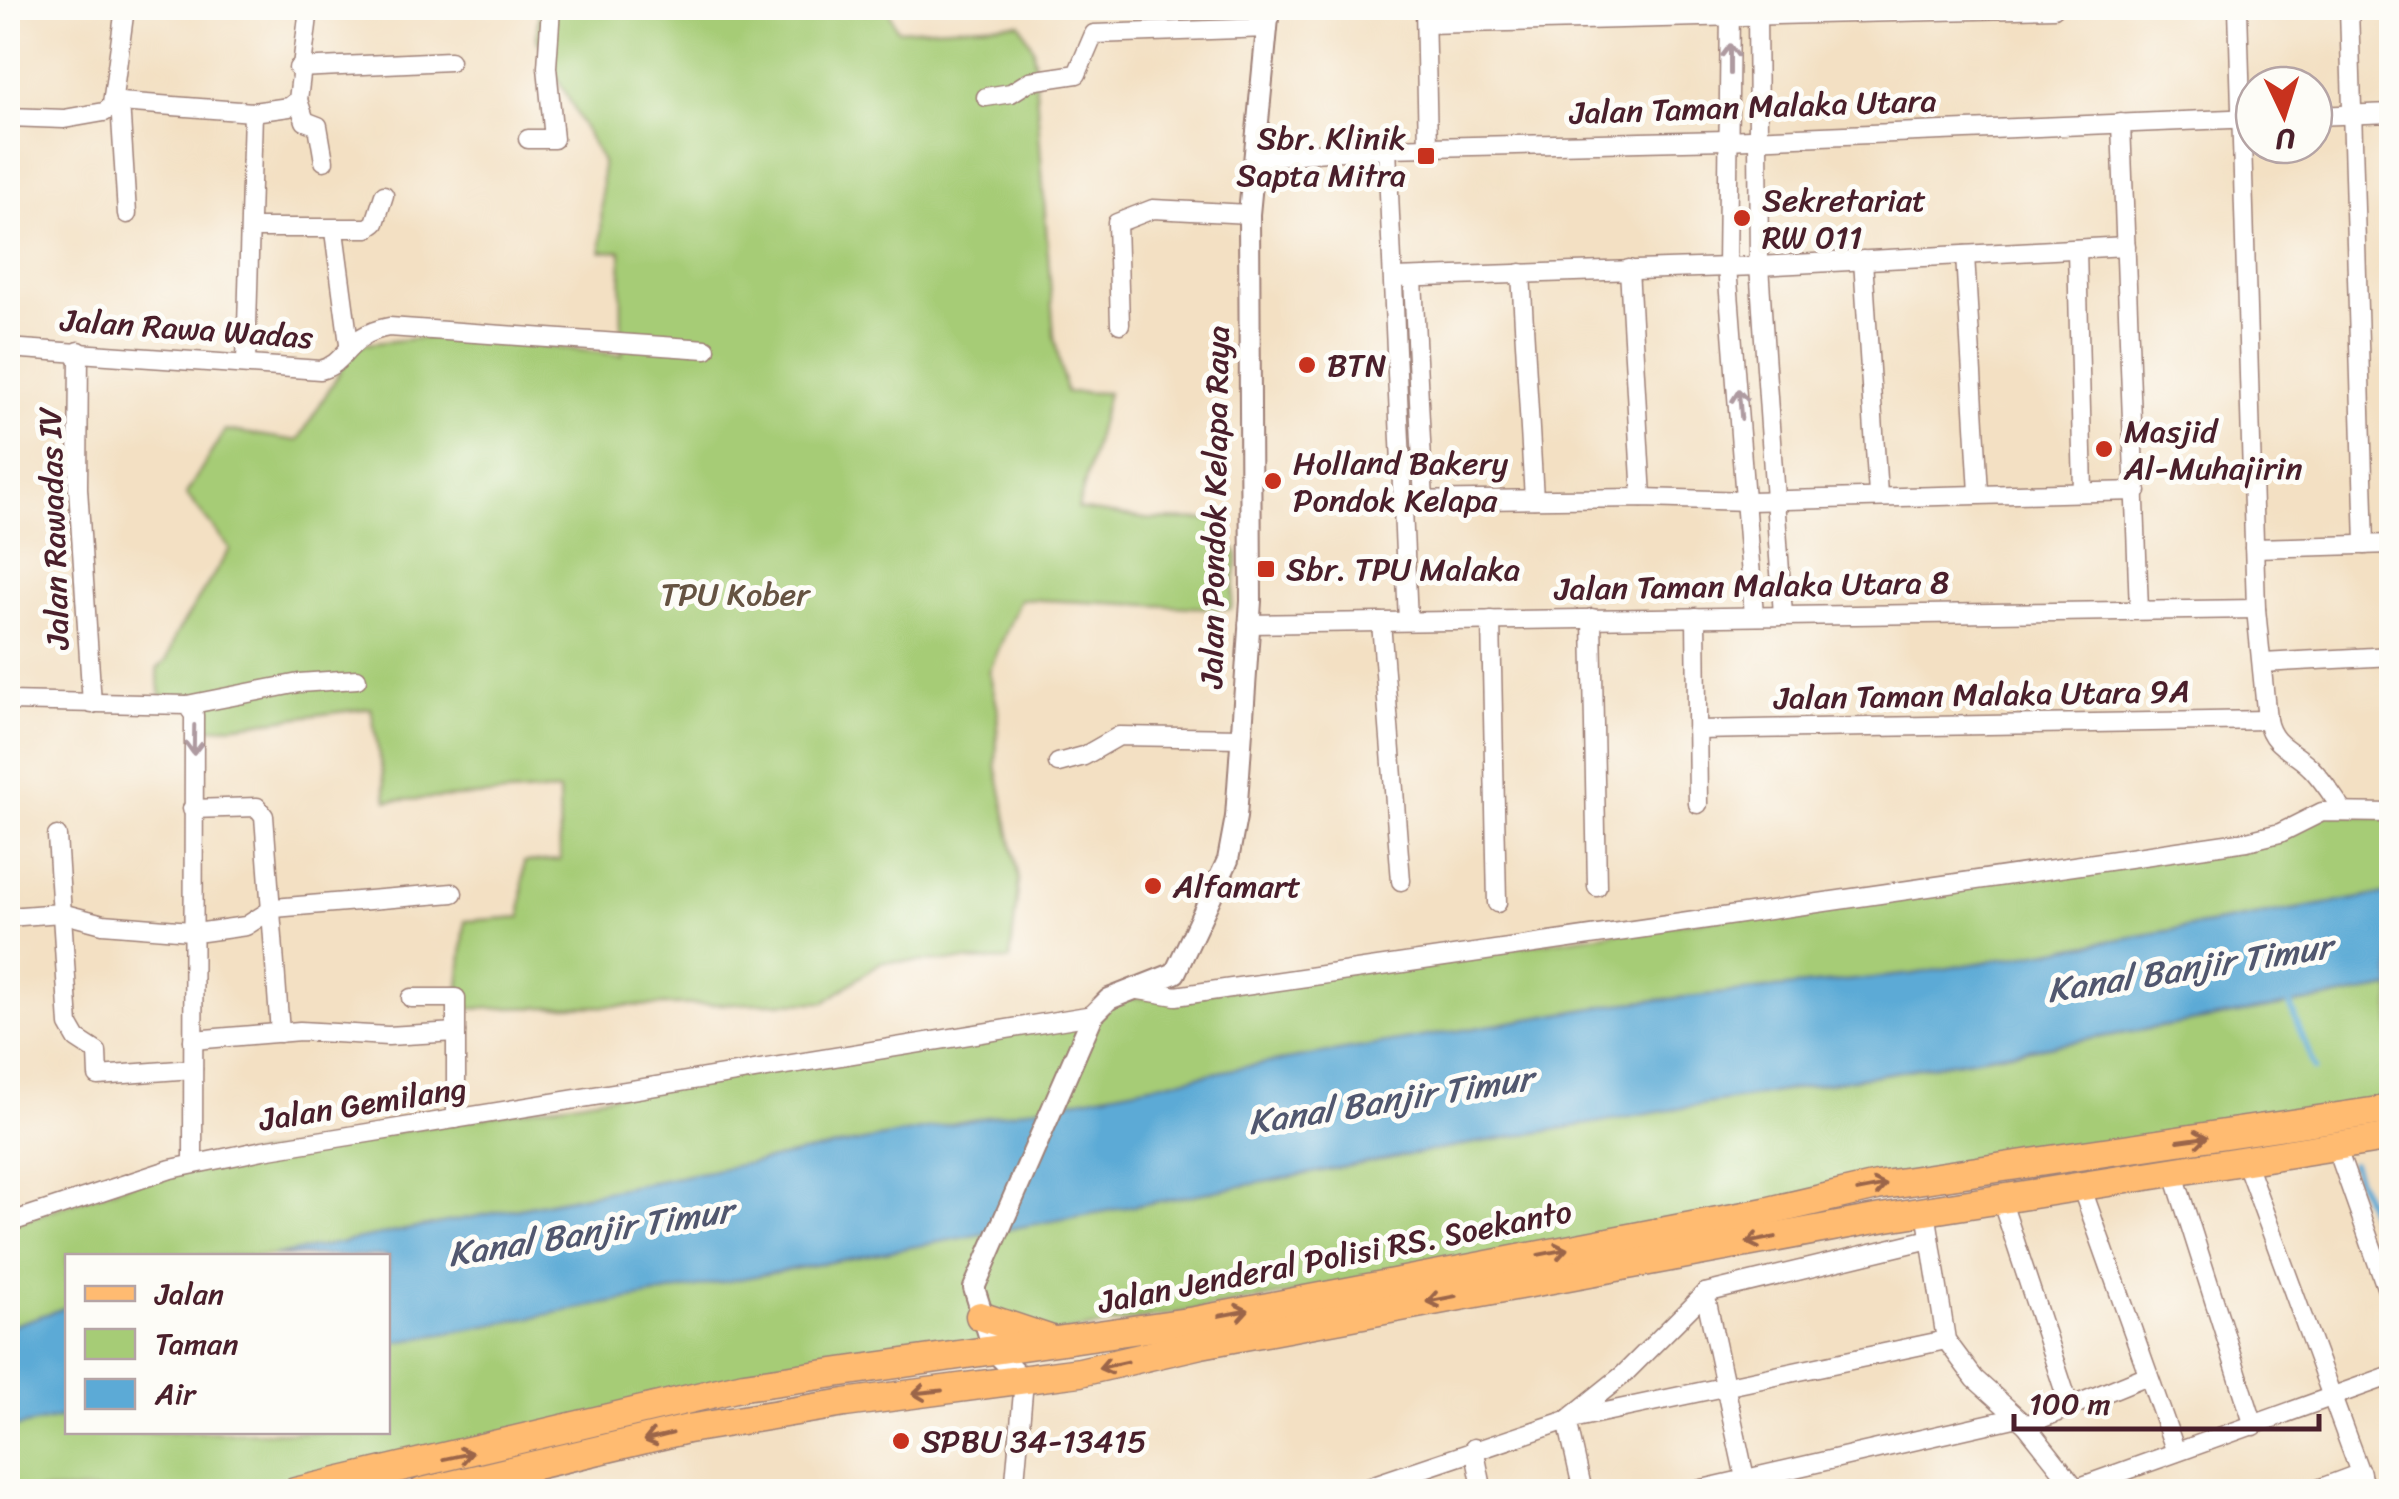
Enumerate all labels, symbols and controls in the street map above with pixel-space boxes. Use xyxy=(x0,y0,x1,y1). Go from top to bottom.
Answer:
one-way arrow xyxy=(1720,43,1740,76)
north arrow xyxy=(2234,65,2334,165)
street label: Jalan Taman Malaka Utara xyxy=(1568,72,1937,142)
place label: Sbr. Klinik Sapta Mitra xyxy=(1236,110,1406,204)
text: U xyxy=(2273,114,2297,165)
marker: Sbr. Klinik Sapta Mitra xyxy=(1415,145,1437,167)
place label: Sekretariat RW 011 xyxy=(1762,172,1926,266)
marker: Sekretariat RW 011 xyxy=(1731,207,1753,229)
street label: Jalan Rawa Wadas xyxy=(58,292,316,366)
street label: Jalan Pondok Kelapa Raya xyxy=(1183,325,1247,690)
place label: BTN xyxy=(1327,337,1387,394)
marker: BTN xyxy=(1296,354,1318,376)
one-way arrow xyxy=(1730,389,1749,421)
place label: Masjid Al-Muhajirin xyxy=(2123,403,2302,497)
street label: Jalan Rawadas IV xyxy=(21,405,87,651)
place label: Holland Bakery Pondok Kelapa xyxy=(1293,435,1509,529)
marker: Masjid Al-Muhajirin xyxy=(2093,438,2115,460)
marker: Holland Bakery Pondok Kelapa xyxy=(1262,470,1284,492)
place label: Sbr. TPU Malaka xyxy=(1286,541,1520,598)
street label: Jalan Taman Malaka Utara 8 xyxy=(1553,554,1950,618)
marker: Sbr. TPU Malaka xyxy=(1255,558,1277,580)
park label: TPU Kober xyxy=(661,566,811,623)
street label: Jalan Taman Malaka Utara 9A xyxy=(1772,663,2191,727)
one-way arrow xyxy=(184,722,204,755)
place label: Alfamart xyxy=(1172,858,1301,915)
marker: Alfamart xyxy=(1142,875,1164,897)
water label: Kanal Banjir Timur xyxy=(2042,914,2342,1021)
water label: Kanal Banjir Timur xyxy=(1243,1046,1543,1153)
street label: Jalan Gemilang xyxy=(254,1059,471,1149)
one-way arrow xyxy=(2176,1130,2209,1148)
water label: Kanal Banjir Timur xyxy=(443,1178,743,1285)
one-way arrow xyxy=(1855,1178,1888,1197)
street label: Jalan Jenderal Polisi RS. Soekanto xyxy=(1092,1183,1577,1331)
one-way arrow xyxy=(1745,1231,1778,1250)
one-way arrow xyxy=(1536,1242,1569,1261)
legend xyxy=(65,1254,390,1434)
text: Jalan xyxy=(154,1267,224,1321)
one-way arrow xyxy=(1426,1290,1458,1309)
one-way arrow xyxy=(1217,1303,1250,1322)
text: Taman xyxy=(155,1317,238,1371)
one-way arrow xyxy=(1098,1357,1130,1375)
text: Air xyxy=(154,1367,197,1421)
scale bar xyxy=(2014,1369,2319,1431)
text: 100 m xyxy=(2029,1377,2111,1431)
one-way arrow xyxy=(911,1383,944,1402)
place label: SPBU 34-13415 xyxy=(921,1413,1147,1470)
one-way arrow xyxy=(643,1428,674,1447)
marker: SPBU 34-13415 xyxy=(890,1430,912,1452)
one-way arrow xyxy=(441,1445,473,1464)

